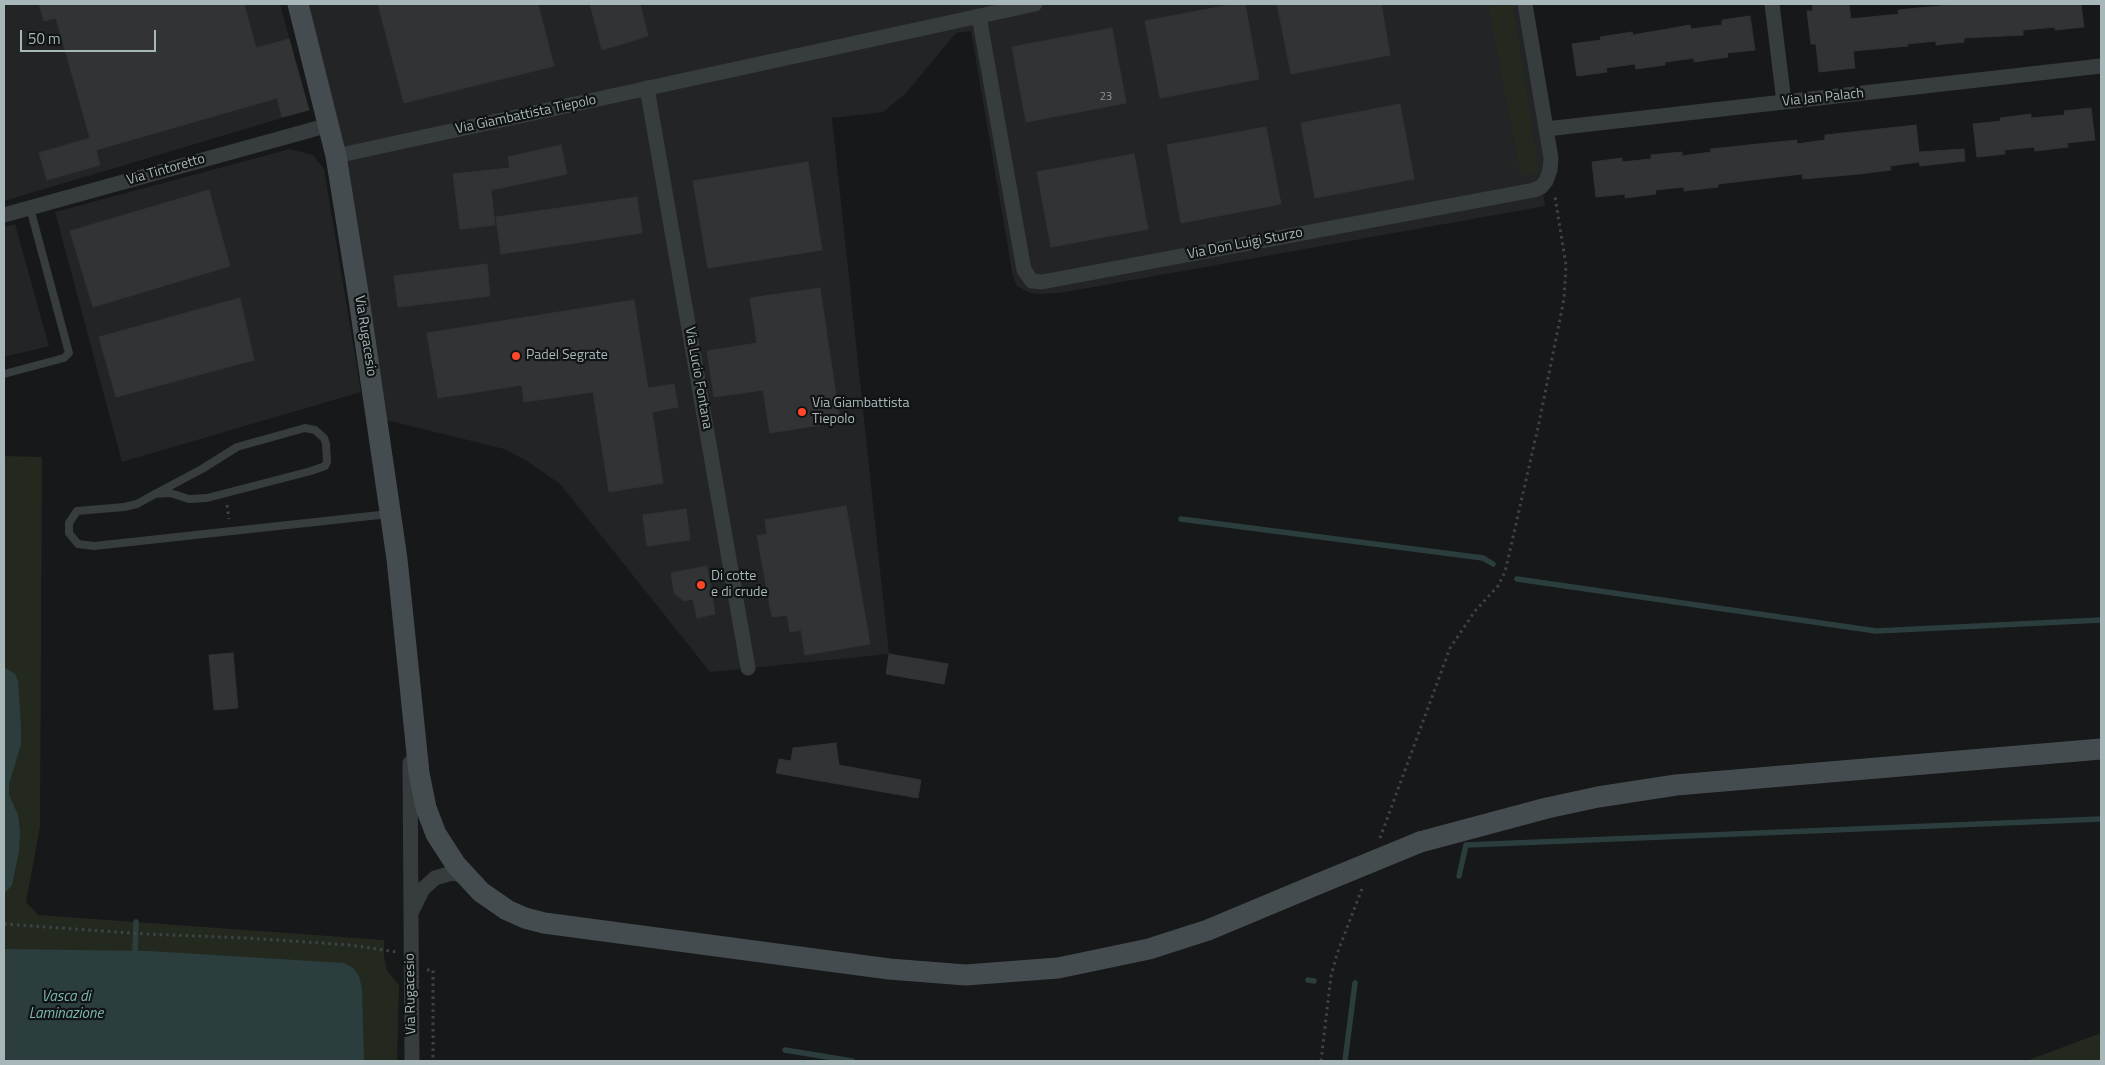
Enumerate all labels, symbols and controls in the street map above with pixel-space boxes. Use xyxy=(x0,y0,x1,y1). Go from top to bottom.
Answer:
scale bar xyxy=(22,20,159,52)
text: 50 m xyxy=(28,27,61,50)
street label: Via Jan Palach xyxy=(1781,85,1865,111)
house number: 23 xyxy=(1100,90,1112,104)
street label: Via Giambattista Tiepolo xyxy=(454,92,598,138)
street label: Via Tintoretto xyxy=(125,151,207,189)
street label: Via Don Luigi Sturzo xyxy=(1186,225,1304,263)
street label: Via Rugacesio xyxy=(350,294,380,378)
street label: Via Lucio Fontana xyxy=(681,326,715,430)
place label: Padel Segrate xyxy=(526,348,608,364)
marker: Padel Segrate xyxy=(510,350,522,362)
place label: Via Giambattista Tiepolo xyxy=(812,396,909,428)
marker: Via Giambattista Tiepolo xyxy=(796,406,808,418)
place label: Di cotte e di crude xyxy=(711,569,768,602)
marker: Di cotte e di crude xyxy=(695,579,707,591)
street label: Via Rugacesio xyxy=(402,953,420,1035)
water label: Vasca di Laminazione xyxy=(29,988,103,1023)

